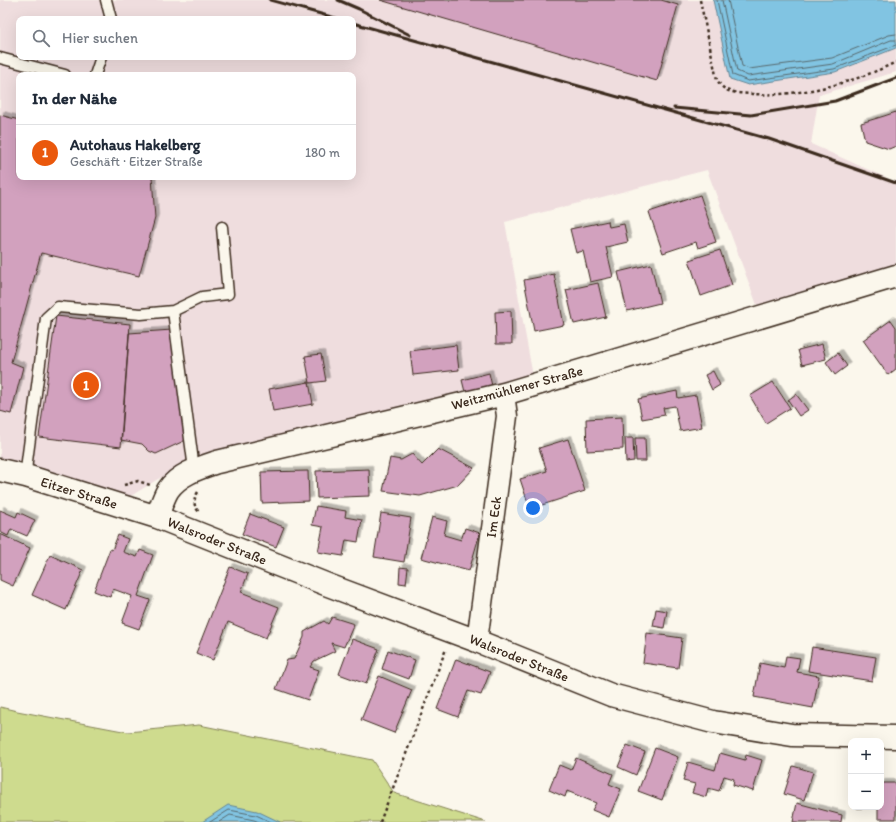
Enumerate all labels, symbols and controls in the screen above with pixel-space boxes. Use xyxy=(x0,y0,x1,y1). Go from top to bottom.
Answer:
search box xyxy=(16,16,356,60)
icon: search xyxy=(30,27,52,49)
text: Hier suchen xyxy=(62,29,138,47)
text: In der Nähe xyxy=(32,88,117,108)
text: Autohaus Hakelberg xyxy=(70,136,200,154)
text: 1 xyxy=(42,145,48,160)
text: 180 m xyxy=(305,145,340,160)
text: Geschäft · Eitzer Straße xyxy=(70,154,203,169)
street label: Weitzmühlener Straße xyxy=(449,362,585,414)
pin: 1 xyxy=(73,370,99,400)
street label: Eitzer Straße xyxy=(39,473,120,513)
street label: Im Eck xyxy=(483,494,505,539)
your location xyxy=(523,498,543,518)
street label: Walsroder Straße xyxy=(165,513,270,569)
street label: Walsroder Straße xyxy=(467,630,572,686)
map controls xyxy=(848,738,884,810)
button: + xyxy=(848,738,884,774)
button: − xyxy=(848,774,884,810)

